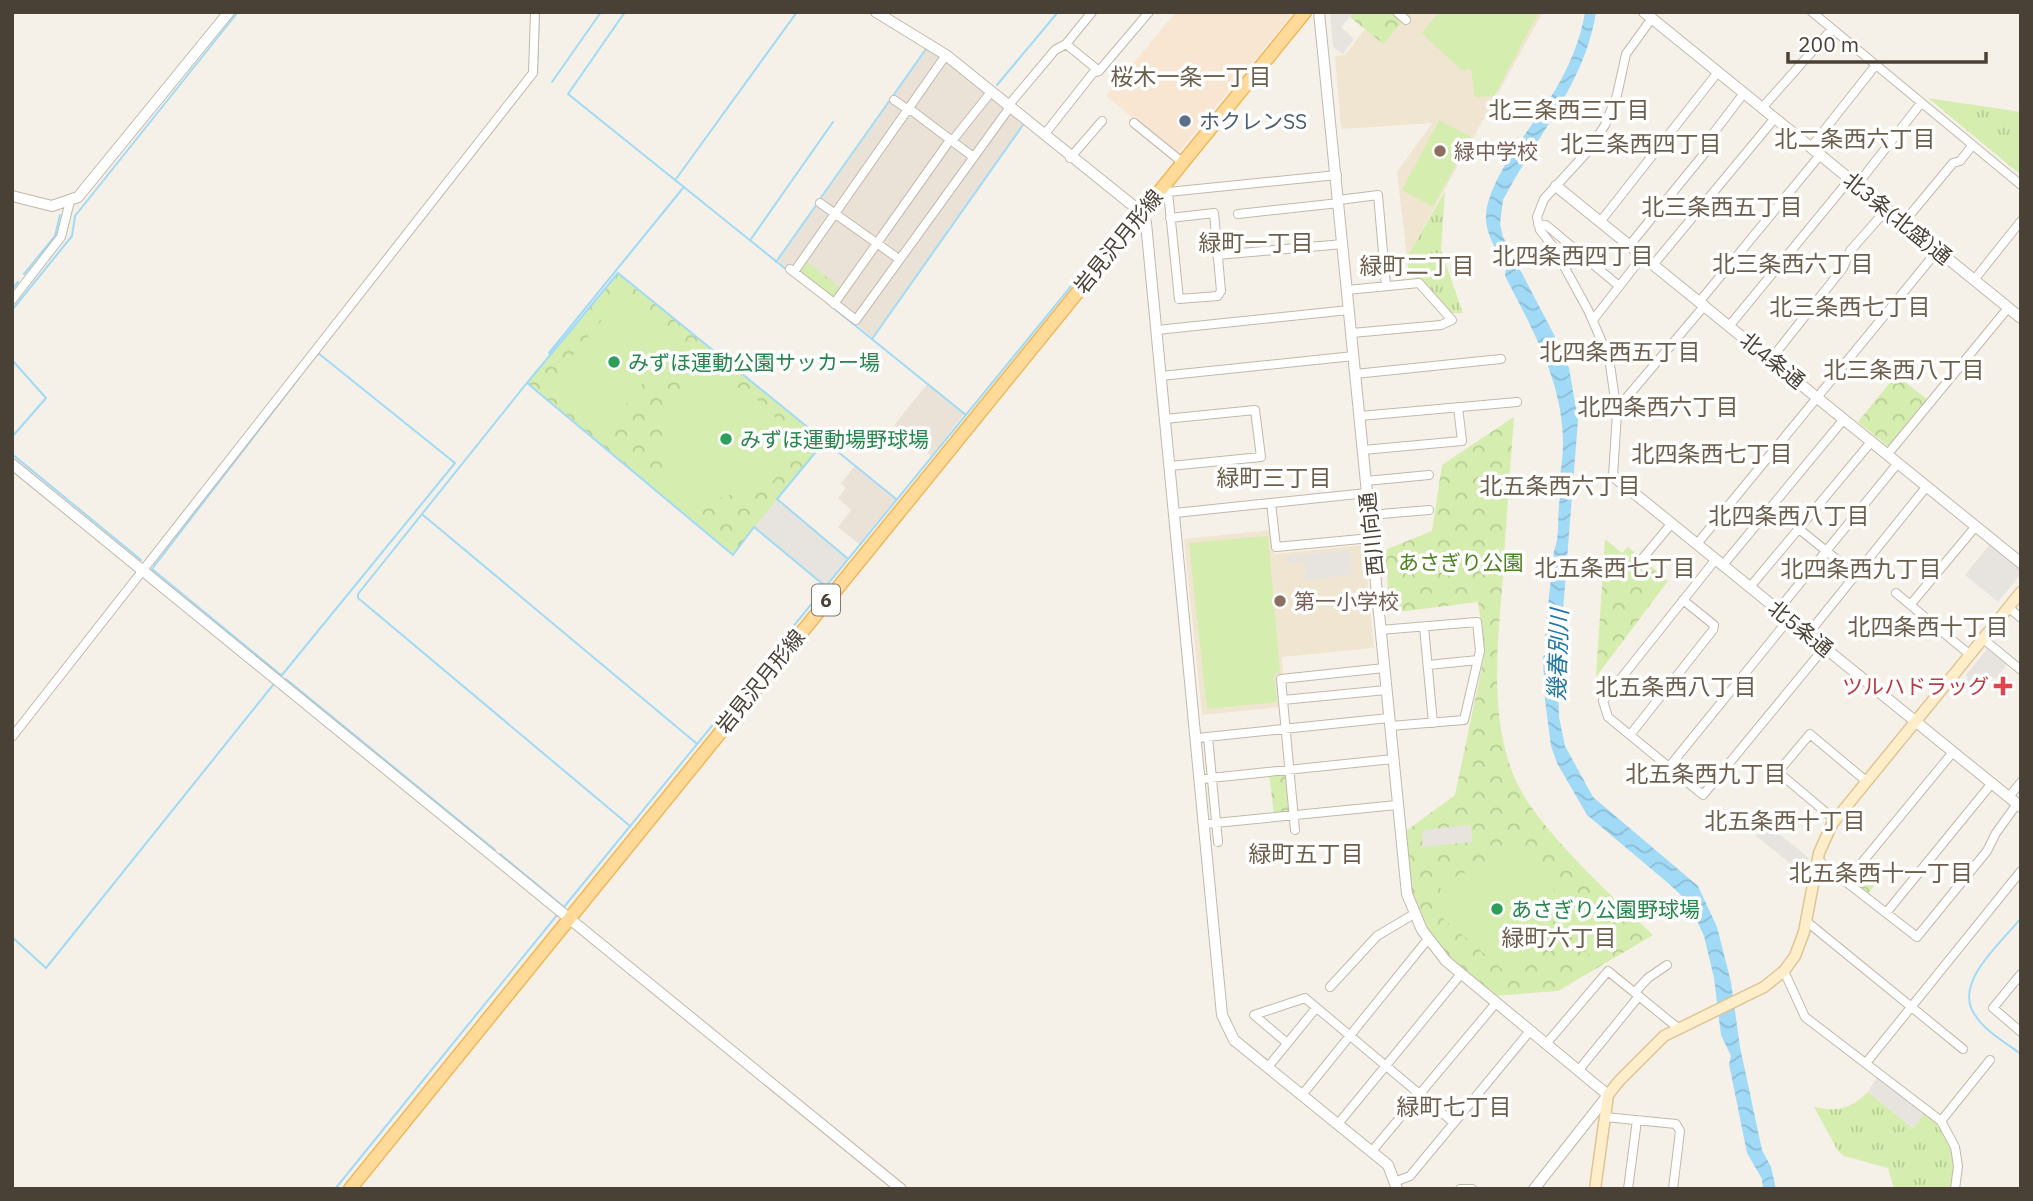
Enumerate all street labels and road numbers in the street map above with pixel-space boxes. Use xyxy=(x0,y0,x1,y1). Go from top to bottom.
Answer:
street label: 北3条(北盛)通 xyxy=(1838,166,1958,270)
street label: 岩見沢月形線 xyxy=(1067,183,1169,299)
street label: 北4条通 xyxy=(1735,325,1811,395)
street label: 西川向通 xyxy=(1353,491,1389,577)
road number: 6 xyxy=(812,584,840,615)
street label: 北5条通 xyxy=(1763,593,1839,663)
street label: 岩見沢月形線 xyxy=(709,623,811,739)

